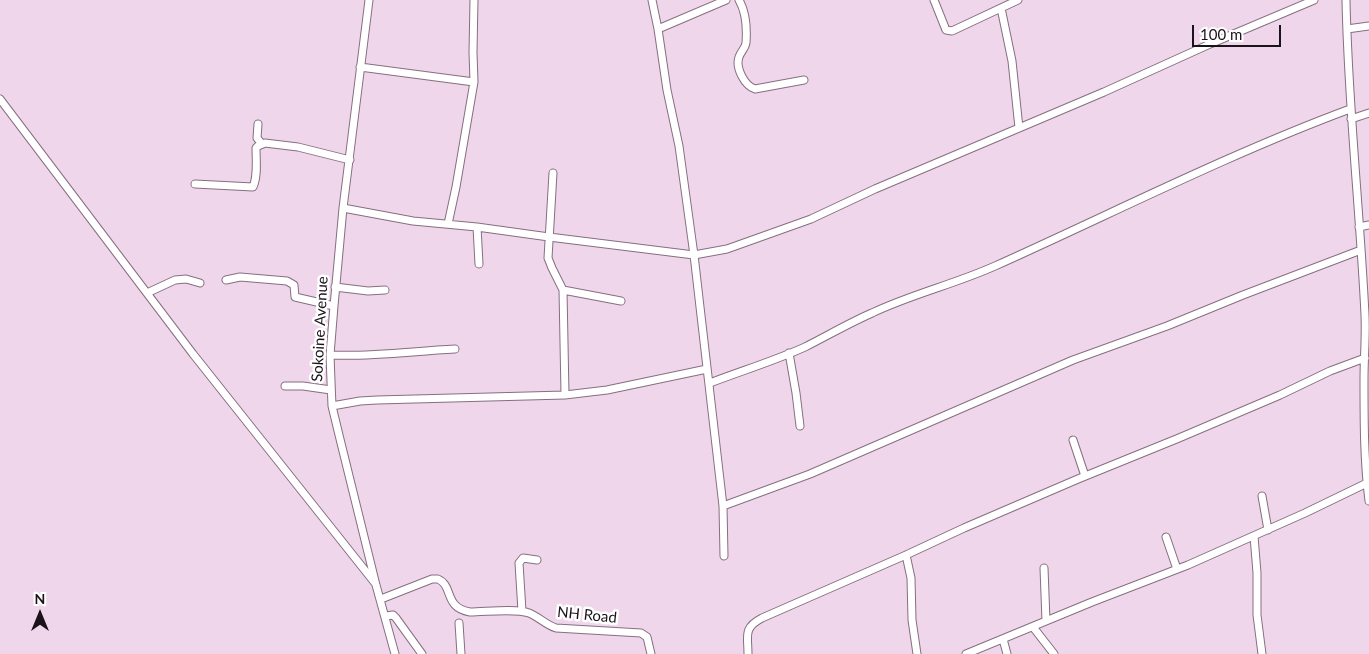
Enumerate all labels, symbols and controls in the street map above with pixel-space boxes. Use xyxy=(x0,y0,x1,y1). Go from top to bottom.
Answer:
scale bar xyxy=(1194,15,1283,47)
text: 100 m xyxy=(1200,25,1242,43)
street label: Sokoine Avenue xyxy=(308,276,332,382)
north arrow xyxy=(15,589,65,639)
text: N xyxy=(35,590,45,607)
street label: NH Road xyxy=(556,603,618,627)

